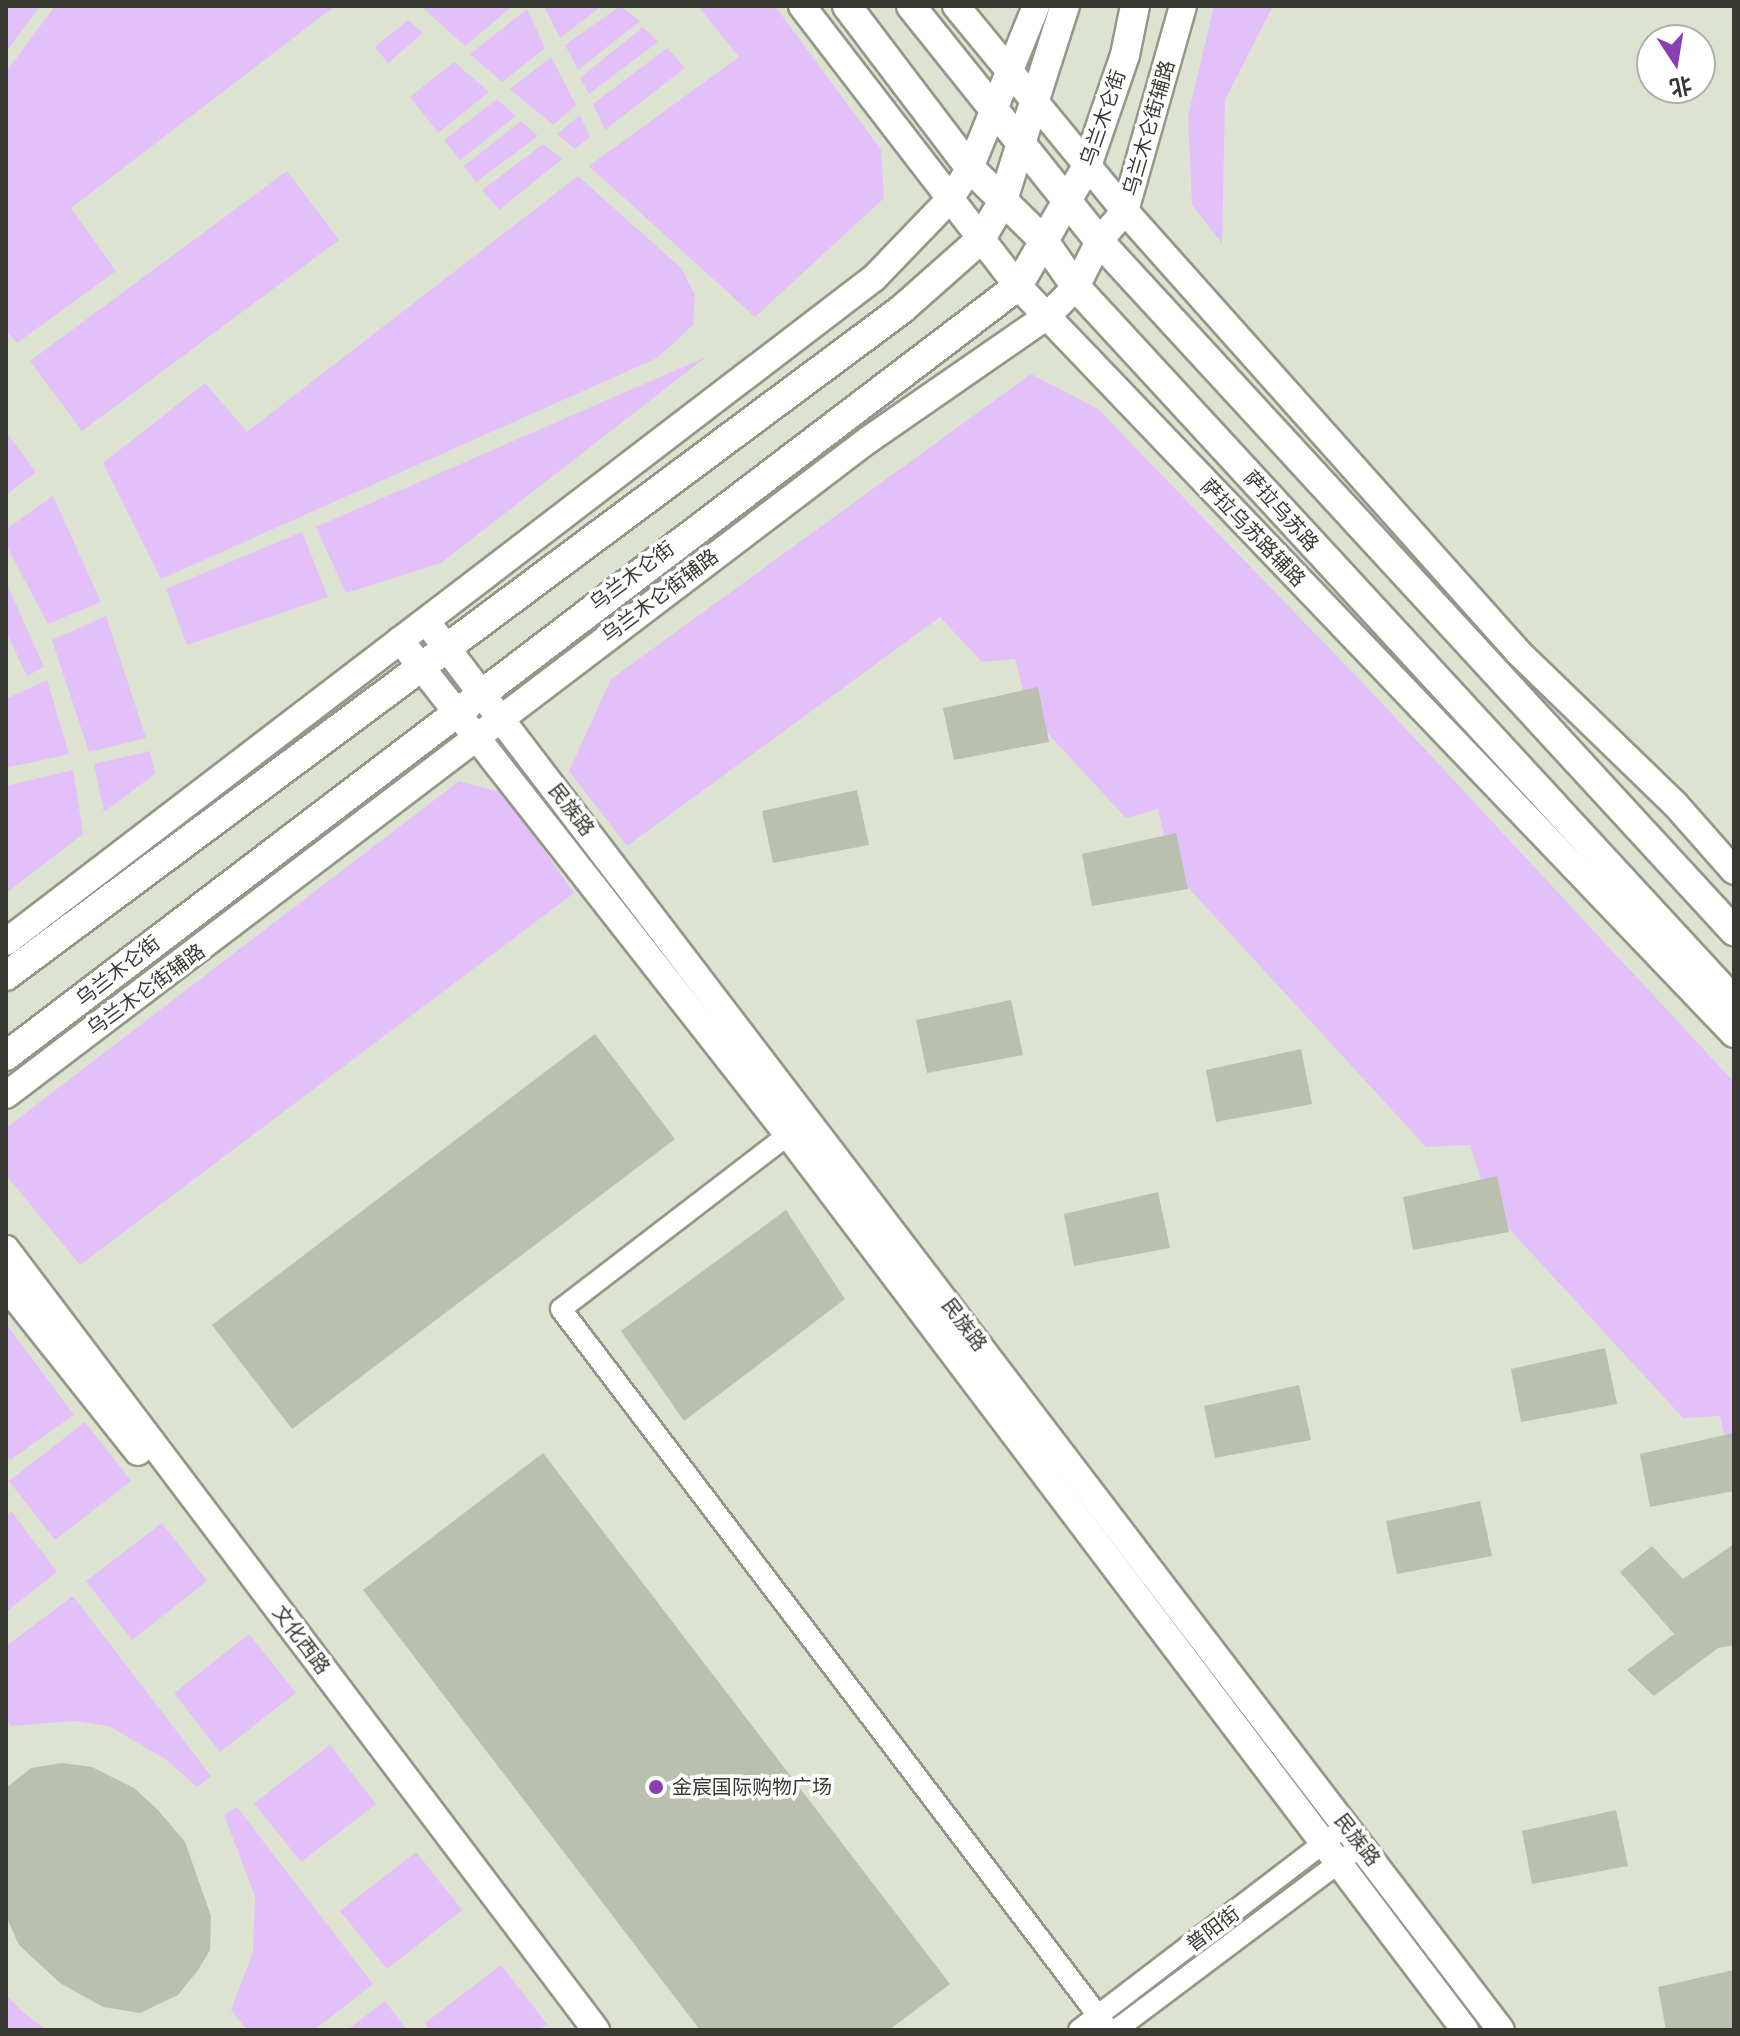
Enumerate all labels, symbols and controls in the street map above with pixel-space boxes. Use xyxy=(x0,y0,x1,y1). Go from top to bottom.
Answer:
north arrow xyxy=(1636,24,1716,104)
street label: 乌兰木仑街辅路 xyxy=(1118,57,1180,199)
street label: 乌兰木仑街 xyxy=(1075,67,1131,169)
text: 北 xyxy=(1667,71,1694,101)
street label: 萨拉乌苏路 xyxy=(1239,466,1323,556)
street label: 萨拉乌苏路辅路 xyxy=(1196,474,1310,592)
street label: 乌兰木仑街 xyxy=(585,536,679,616)
street label: 乌兰木仑街辅路 xyxy=(597,544,723,648)
street label: 民族路 xyxy=(543,779,599,841)
street label: 乌兰木仑街 xyxy=(71,931,165,1011)
street label: 乌兰木仑街辅路 xyxy=(82,939,210,1041)
street label: 民族路 xyxy=(936,1294,992,1356)
street label: 文化西路 xyxy=(267,1601,335,1679)
place label: 金宸国际购物广场 xyxy=(672,1775,832,1799)
marker: 金宸国际购物广场 xyxy=(647,1778,665,1796)
street label: 民族路 xyxy=(1329,1809,1385,1871)
street label: 普阳街 xyxy=(1182,1901,1244,1957)

